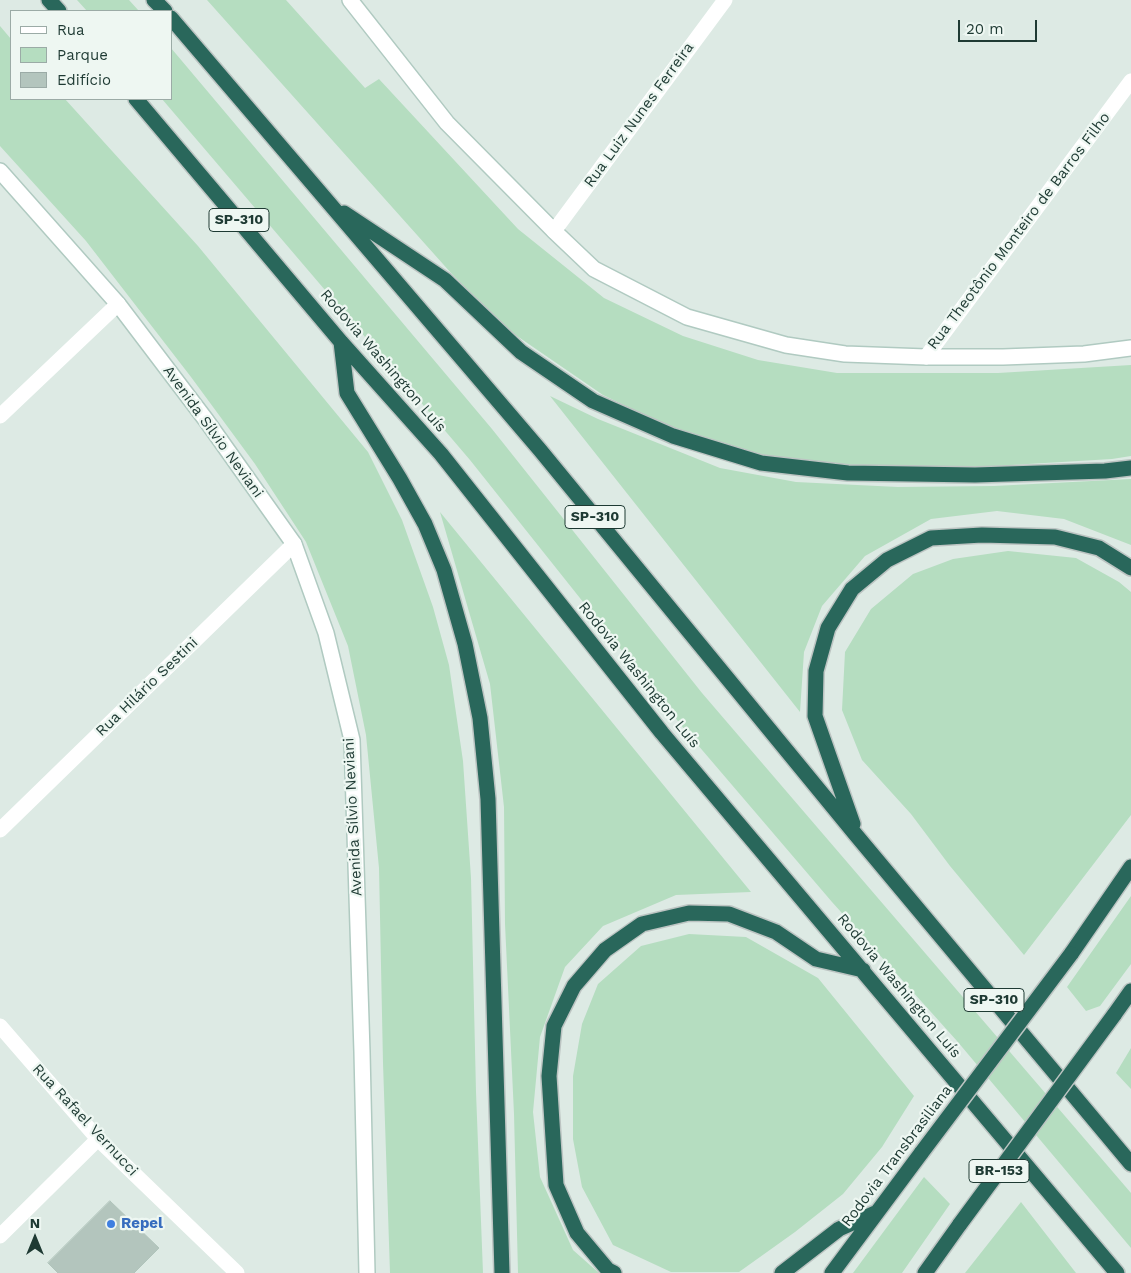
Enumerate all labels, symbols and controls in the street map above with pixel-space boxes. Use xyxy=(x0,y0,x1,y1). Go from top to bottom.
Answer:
legend xyxy=(10,10,172,100)
scale bar xyxy=(961,10,1040,42)
text: 20 m xyxy=(966,20,1004,38)
text: Rua xyxy=(57,21,85,39)
street label: Rua Luiz Nunes Ferreira xyxy=(580,39,698,191)
text: Parque xyxy=(57,46,108,64)
text: Edifício xyxy=(57,71,111,89)
street label: Rua Theotônio Monteiro de Barros Filho xyxy=(924,109,1114,353)
road number: SP-310 xyxy=(209,208,269,232)
street label: Rodovia Washington Luís xyxy=(316,286,450,436)
street label: Avenida Sílvio Neviani xyxy=(159,362,267,502)
road number: SP-310 xyxy=(565,506,625,528)
street label: Rodovia Washington Luís xyxy=(574,598,704,752)
street label: Rua Hilário Sestini xyxy=(92,634,202,740)
street label: Avenida Sílvio Neviani xyxy=(340,737,366,897)
street label: Rodovia Washington Luís xyxy=(833,910,965,1062)
road number: SP-310 xyxy=(964,988,1024,1012)
street label: Rua Rafael Vernucci xyxy=(28,1060,142,1180)
street label: Rodovia Transbrasiliana xyxy=(838,1082,956,1230)
road number: BR-153 xyxy=(969,1160,1029,1182)
north arrow xyxy=(10,1213,60,1263)
text: N xyxy=(30,1215,40,1231)
place label: Repel xyxy=(121,1215,163,1233)
marker: Repel xyxy=(105,1218,117,1230)

